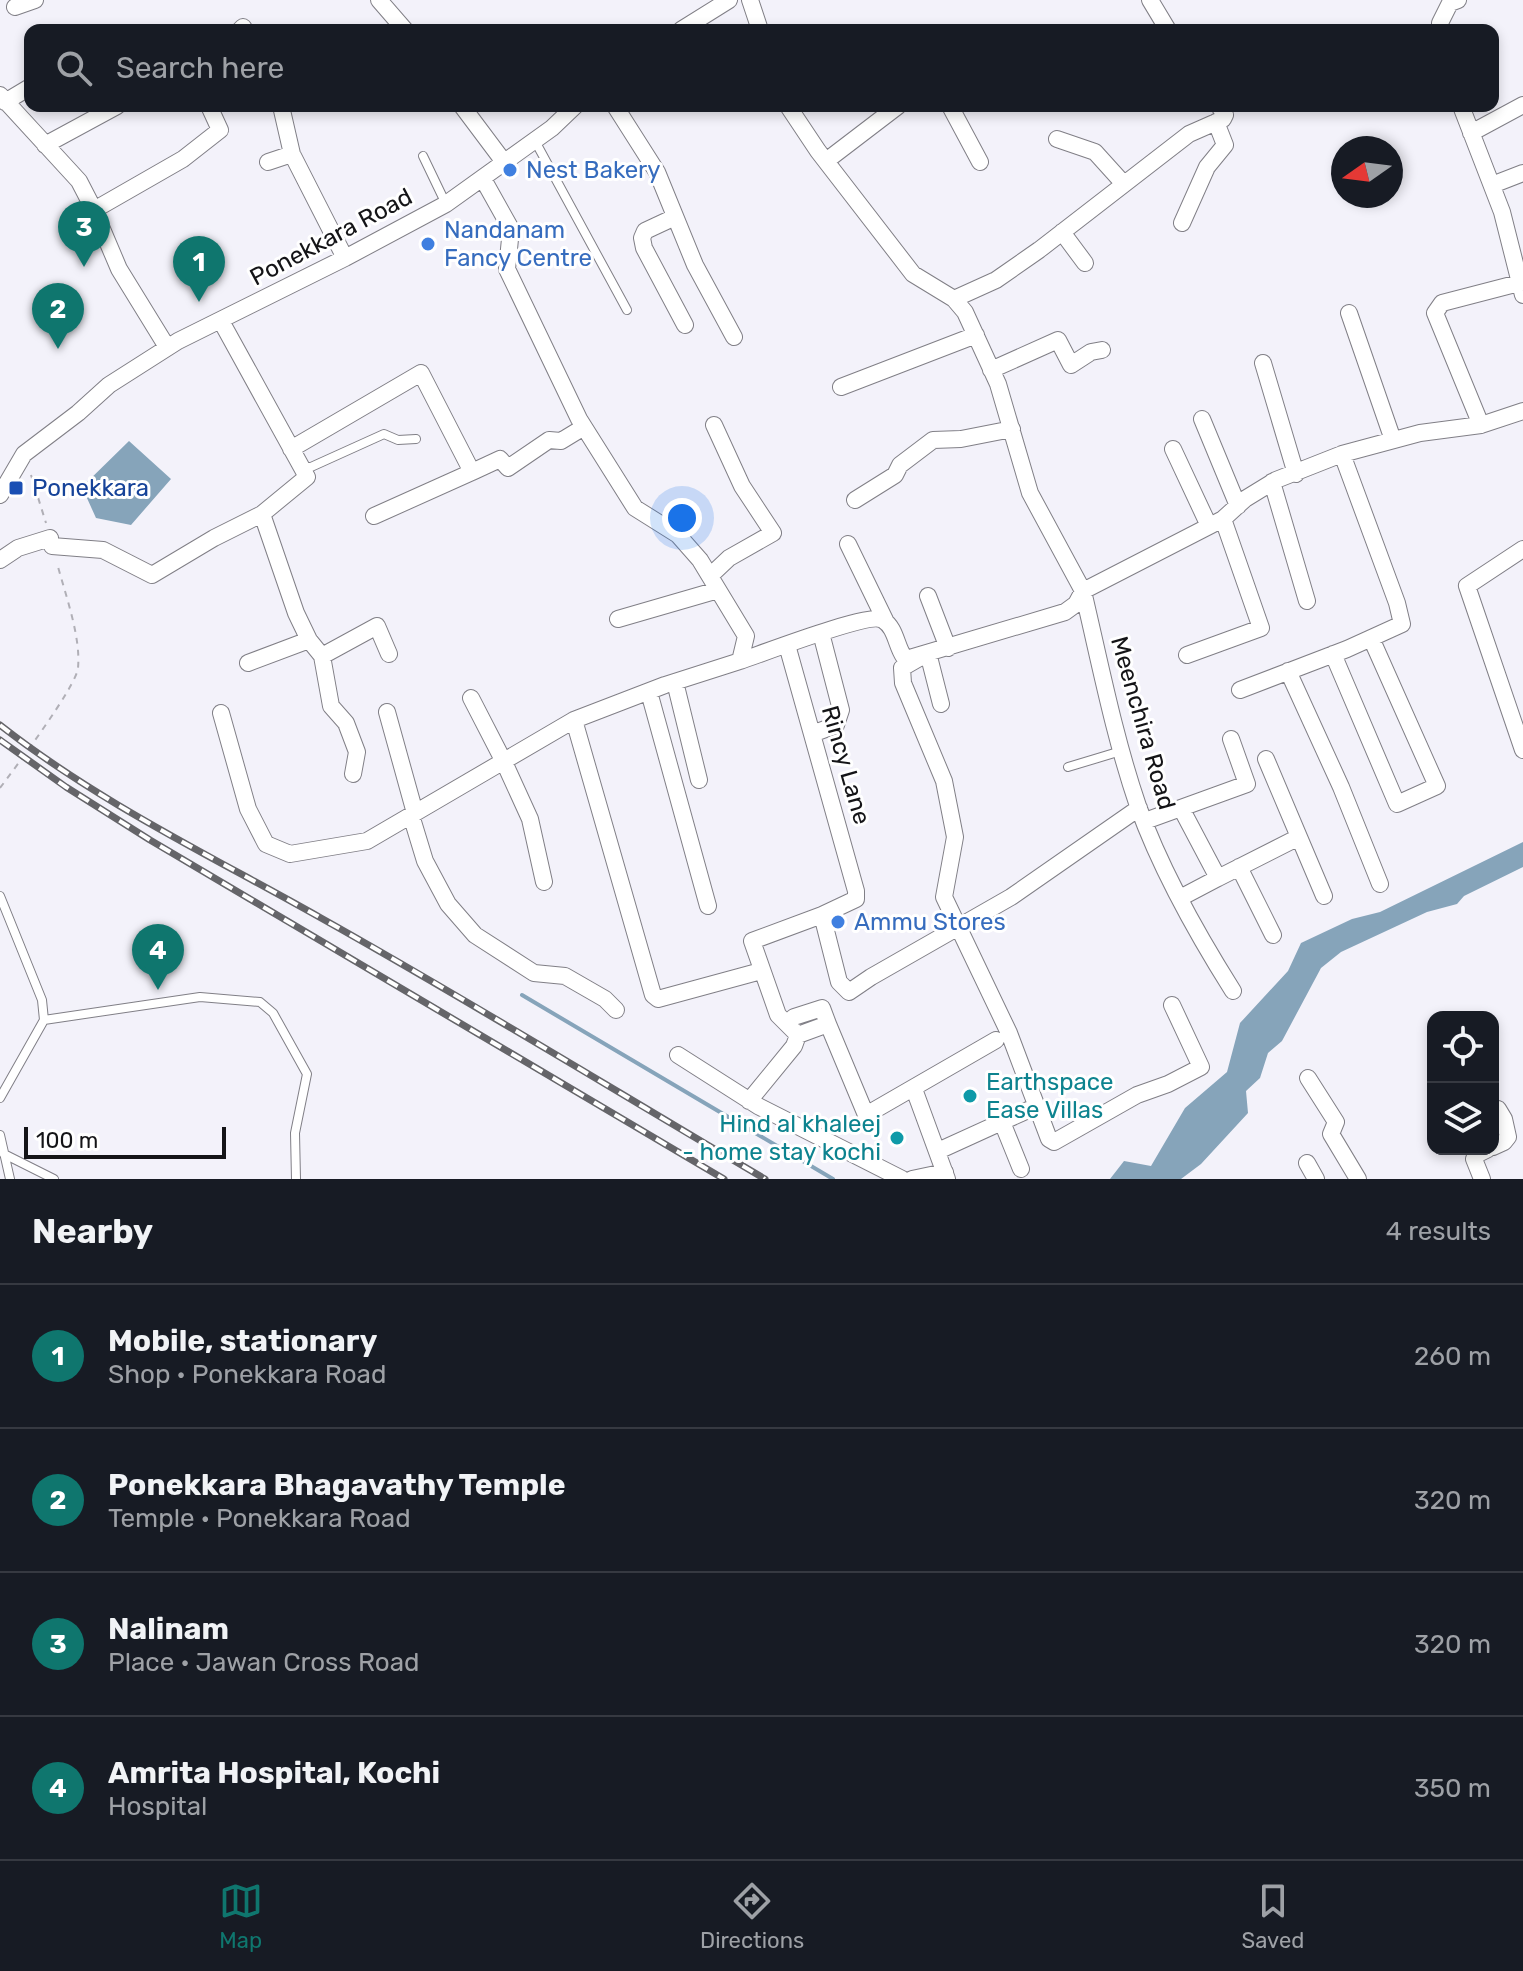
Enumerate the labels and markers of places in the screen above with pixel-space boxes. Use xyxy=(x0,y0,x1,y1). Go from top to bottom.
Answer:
place label: Nest Bakery xyxy=(526,156,661,184)
marker: Nest Bakery xyxy=(501,161,519,179)
pin: 3 xyxy=(58,201,110,267)
place label: Nandanam Fancy Centre xyxy=(444,216,592,272)
marker: Nandanam Fancy Centre xyxy=(419,235,437,253)
pin: 1 xyxy=(173,236,225,302)
pin: 2 xyxy=(32,283,84,349)
place label: Ponekkara xyxy=(32,474,149,502)
marker: Ponekkara xyxy=(7,479,25,497)
place label: Ammu Stores xyxy=(854,908,1006,936)
marker: Ammu Stores xyxy=(829,913,847,931)
pin: 4 xyxy=(132,924,184,990)
place label: Earthspace Ease Villas xyxy=(986,1068,1113,1124)
marker: Earthspace Ease Villas xyxy=(961,1087,979,1105)
place label: Hind al khaleej - home stay kochi xyxy=(682,1110,881,1166)
marker: Hind al khaleej - home stay kochi xyxy=(888,1129,906,1147)

